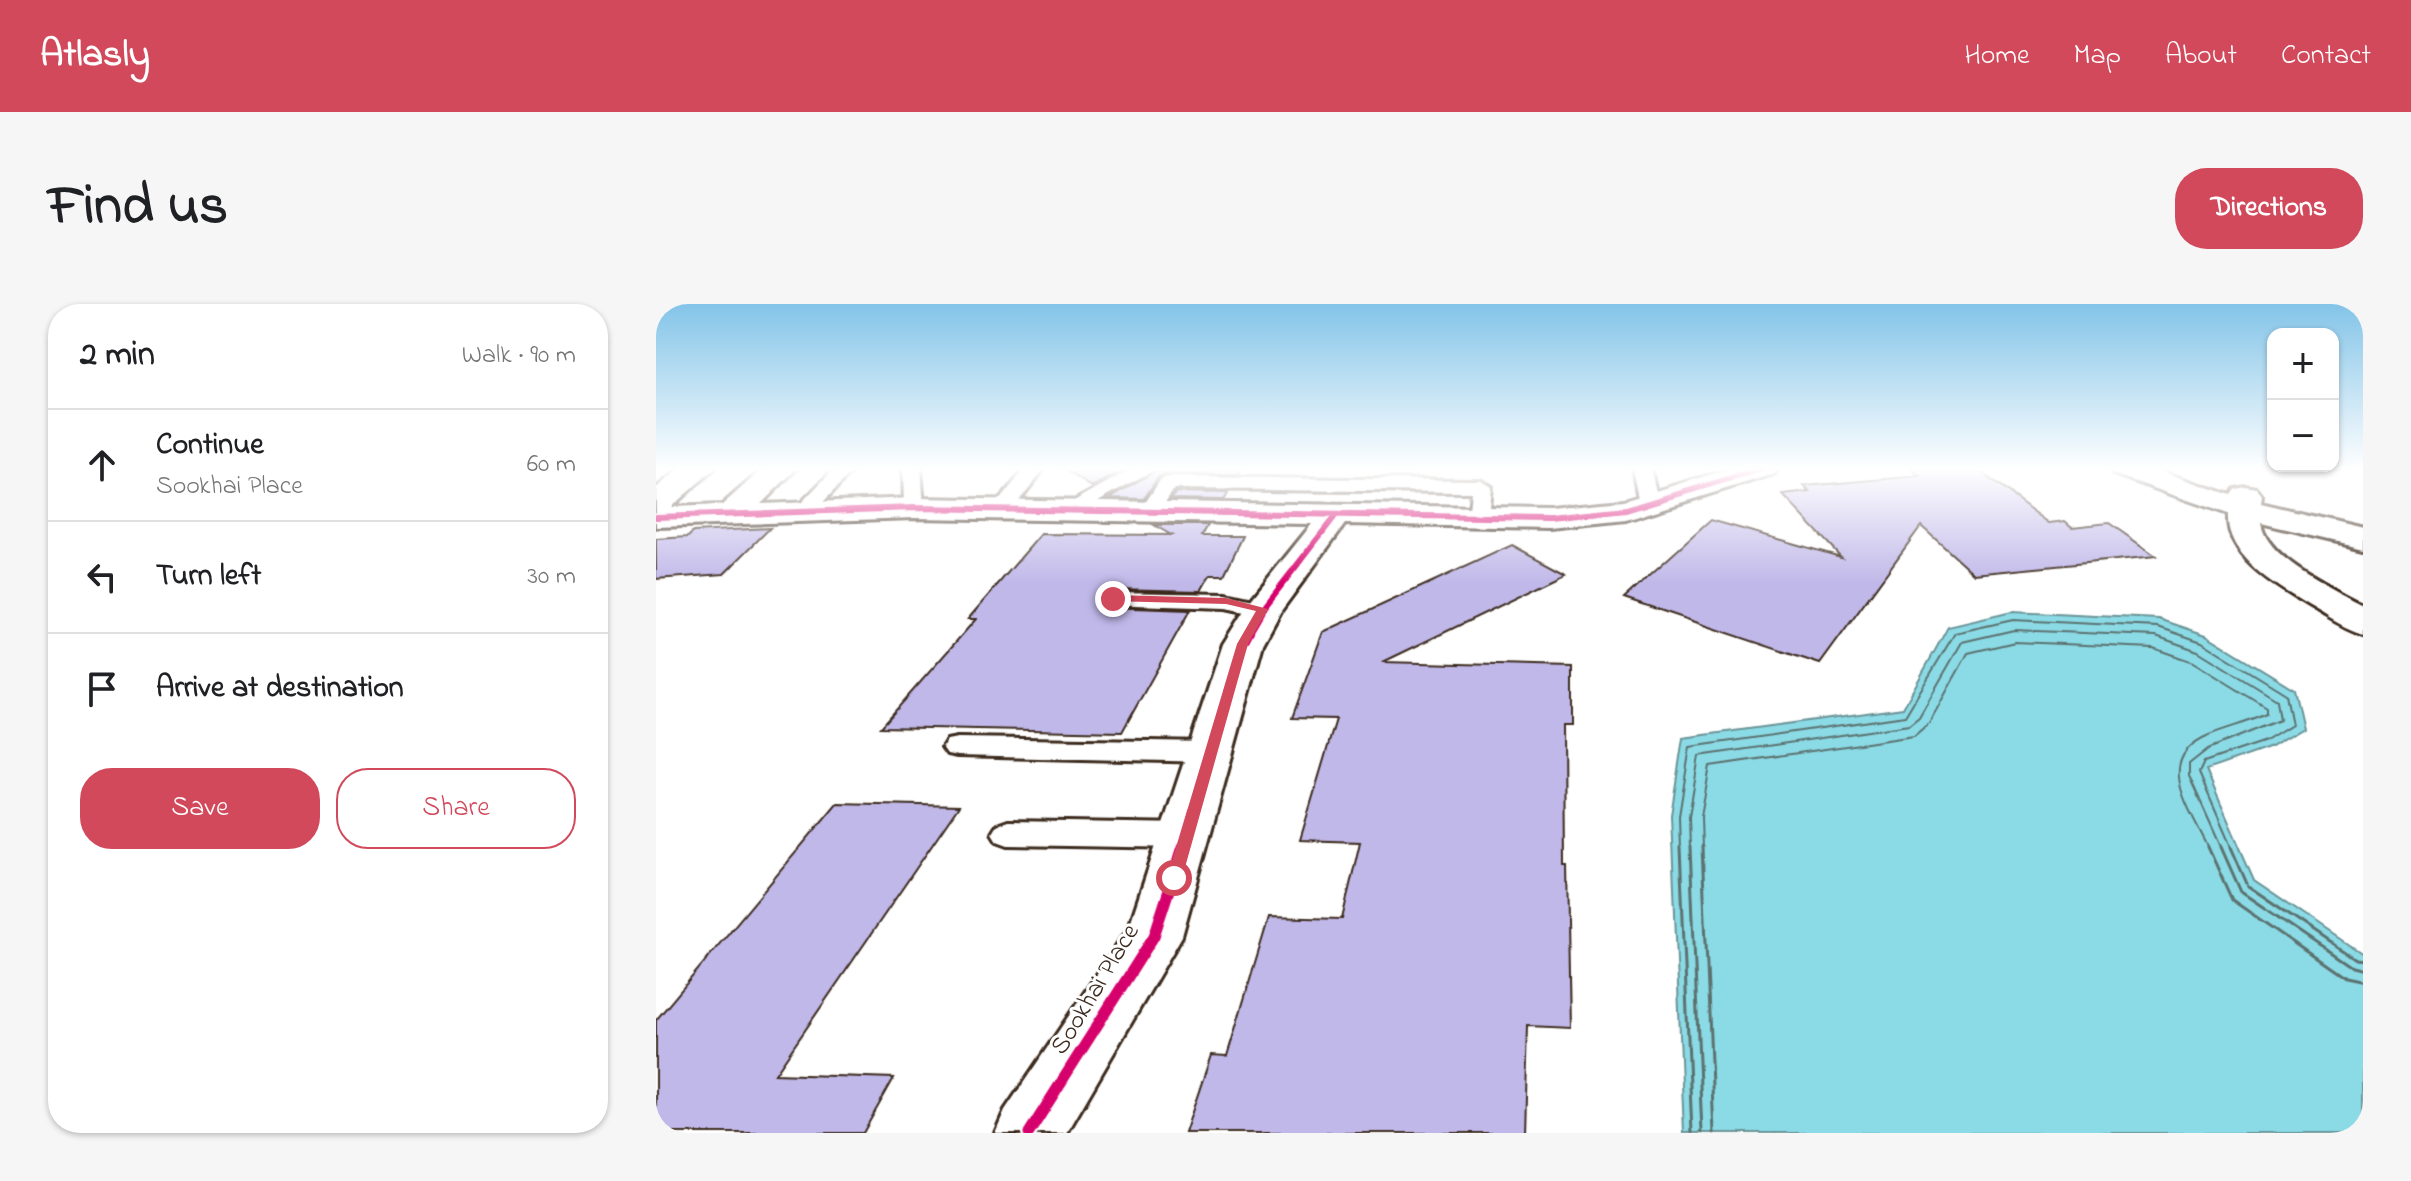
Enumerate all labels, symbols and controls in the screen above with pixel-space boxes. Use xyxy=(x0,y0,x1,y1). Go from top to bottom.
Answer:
text: Atlasly xyxy=(40,28,150,84)
text: Home xyxy=(1964,36,2030,77)
text: Map xyxy=(2074,36,2121,77)
text: About xyxy=(2165,36,2237,77)
text: Contact xyxy=(2281,36,2371,77)
text: Find us xyxy=(48,168,228,249)
button: Directions xyxy=(2175,168,2363,249)
map controls xyxy=(2267,328,2339,472)
button: + xyxy=(2267,328,2339,400)
text: 2 min xyxy=(80,331,155,381)
text: Walk · 90 m xyxy=(462,337,576,375)
button: − xyxy=(2267,400,2339,472)
text: Continue xyxy=(156,424,264,468)
icon: ahead xyxy=(80,443,124,487)
text: 60 m xyxy=(527,446,576,484)
text: Sookhai Place xyxy=(156,468,303,506)
icon: left xyxy=(80,555,124,599)
text: Turn left xyxy=(156,555,261,599)
text: 30 m xyxy=(527,558,576,596)
route end xyxy=(1095,581,1131,617)
icon: arrive xyxy=(80,667,124,711)
text: Arrive at destination xyxy=(156,667,404,711)
button: Save xyxy=(80,768,320,849)
button: Share xyxy=(336,768,576,849)
route start xyxy=(1156,860,1192,896)
street label: Sookhai Place xyxy=(1042,917,1150,1063)

